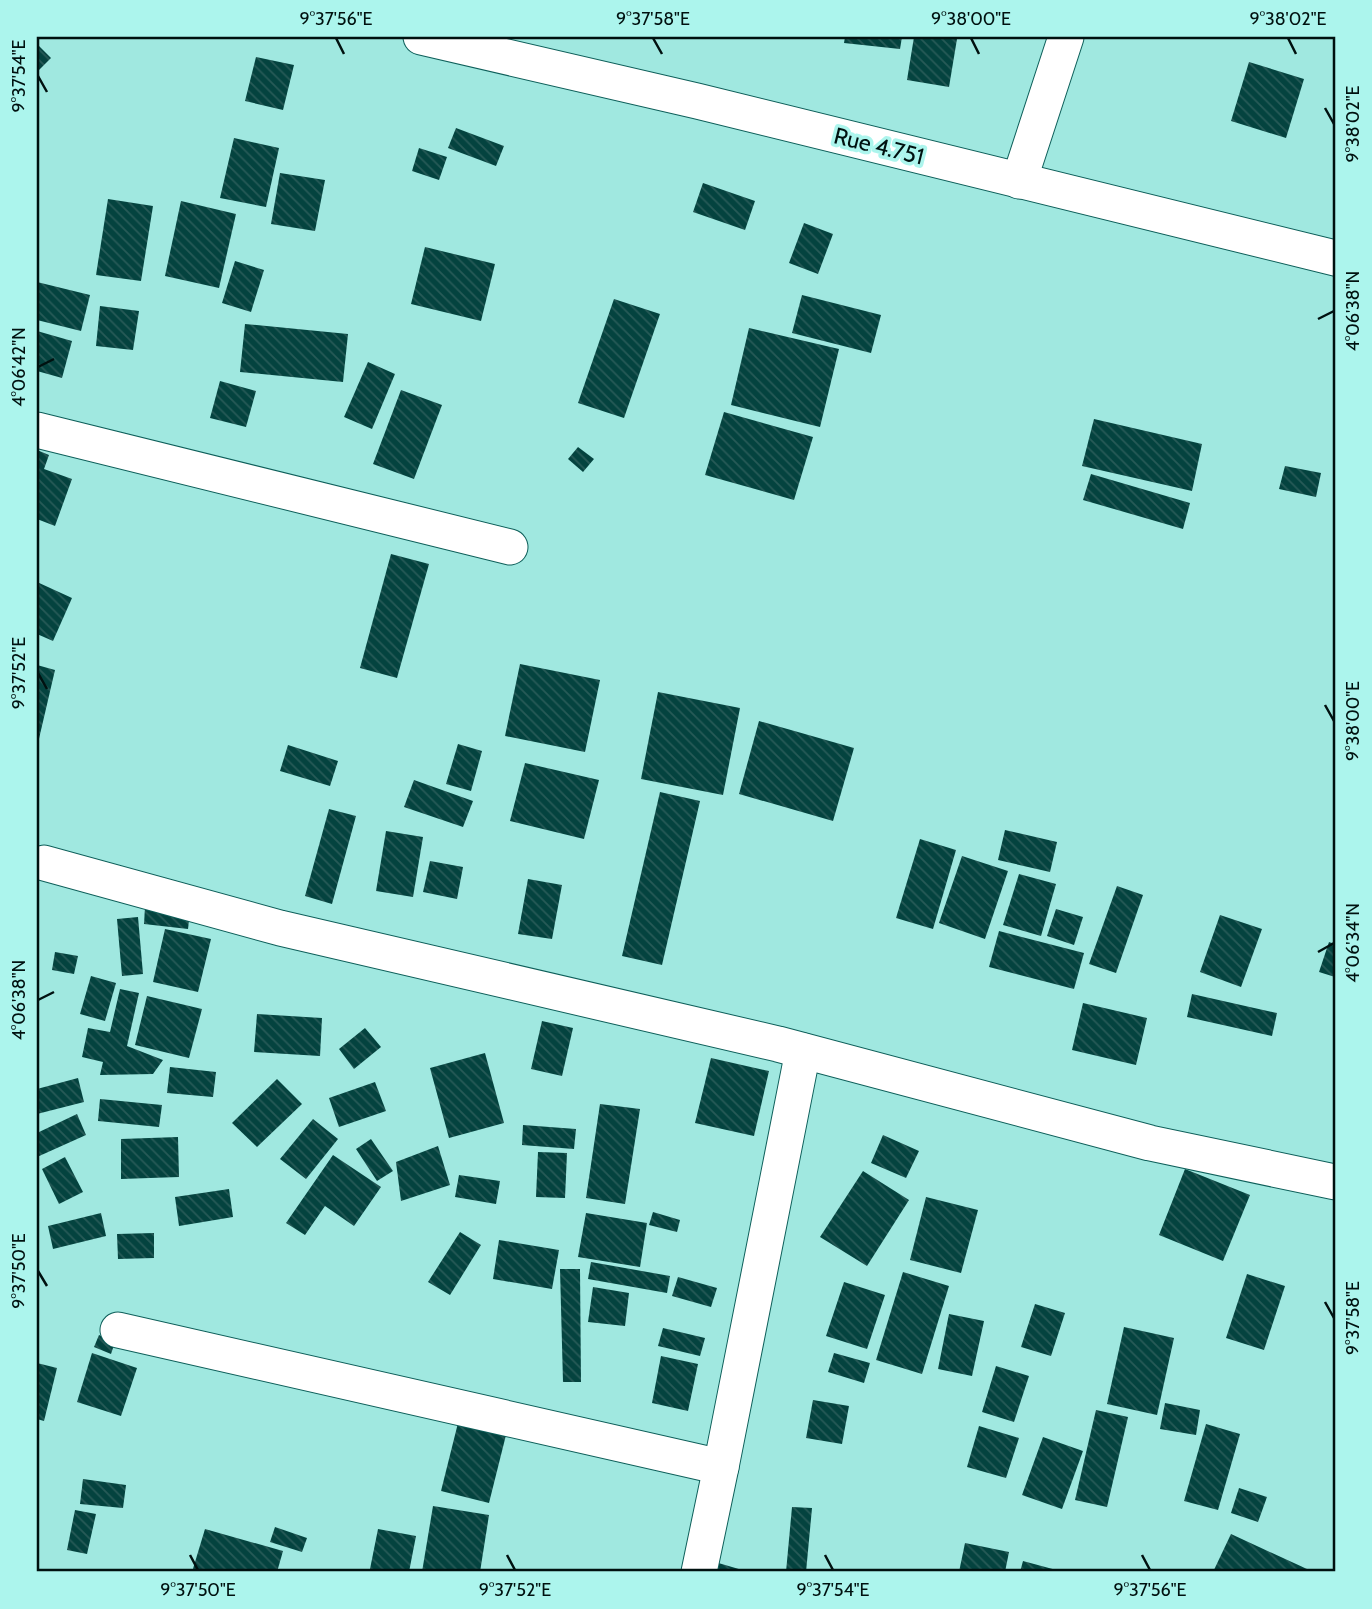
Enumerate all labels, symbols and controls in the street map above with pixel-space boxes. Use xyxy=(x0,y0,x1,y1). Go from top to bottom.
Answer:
text: 9°37'56"E xyxy=(299,8,373,30)
text: 9°37'58"E xyxy=(616,8,690,30)
text: 9°38'00"E xyxy=(931,8,1011,30)
text: 9°38'02"E xyxy=(1250,8,1327,30)
text: 9°37'54"E xyxy=(8,39,30,113)
text: 9°38'02"E xyxy=(1342,85,1364,162)
street label: Rue 4.751 xyxy=(831,121,927,171)
text: 4°06'38"N xyxy=(1342,271,1364,351)
text: 4°06'42"N xyxy=(8,327,30,407)
text: 9°37'52"E xyxy=(8,637,30,709)
text: 9°38'00"E xyxy=(1342,681,1364,761)
text: 4°06'34"N xyxy=(1342,903,1364,983)
text: 4°06'38"N xyxy=(8,960,30,1040)
text: 9°37'50"E xyxy=(8,1233,30,1309)
text: 9°37'58"E xyxy=(1342,1281,1364,1355)
text: 9°37'50"E xyxy=(160,1579,236,1601)
text: 9°37'52"E xyxy=(479,1579,551,1601)
text: 9°37'54"E xyxy=(796,1579,870,1601)
text: 9°37'56"E xyxy=(1113,1579,1187,1601)

